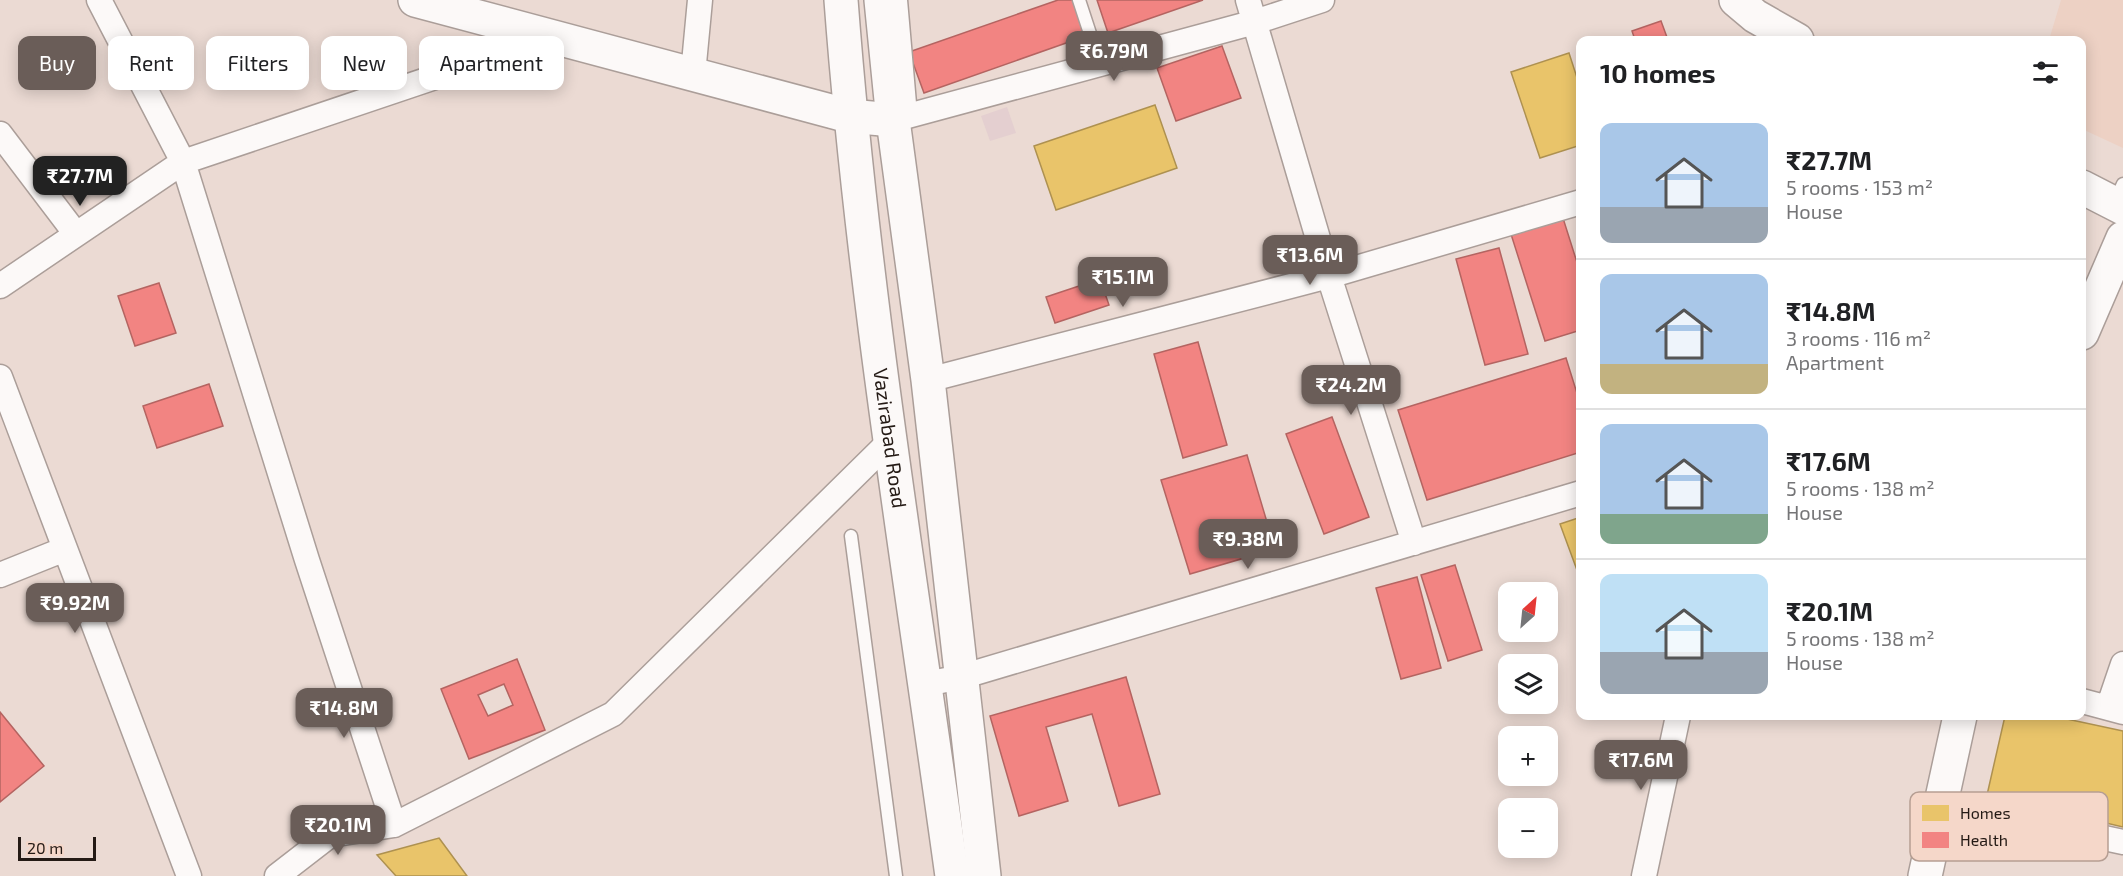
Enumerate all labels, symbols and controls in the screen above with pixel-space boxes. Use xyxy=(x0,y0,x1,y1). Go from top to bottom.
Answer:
pin: ₹6.79M xyxy=(1065,31,1163,82)
chip: Buy xyxy=(18,36,96,90)
chip: Rent xyxy=(108,36,194,90)
chip: Filters xyxy=(206,36,309,90)
chip: New xyxy=(321,36,407,90)
chip: Apartment xyxy=(419,36,564,90)
text: ₹6.79M xyxy=(1080,38,1148,62)
icon: filters xyxy=(2029,56,2062,89)
text: 10 homes xyxy=(1600,57,1716,88)
text: ₹27.7M xyxy=(1786,144,1872,175)
icon: home xyxy=(1648,147,1720,219)
pin: ₹27.7M xyxy=(31,156,129,207)
text: ₹27.7M xyxy=(47,163,113,187)
text: 5 rooms · 153 m² xyxy=(1786,175,1933,199)
text: House xyxy=(1786,199,1843,223)
pin: ₹13.6M xyxy=(1261,235,1359,286)
text: ₹13.6M xyxy=(1277,242,1343,266)
pin: ₹15.1M xyxy=(1074,257,1172,308)
text: ₹15.1M xyxy=(1092,264,1154,288)
text: ₹14.8M xyxy=(1786,295,1876,326)
icon: home xyxy=(1648,298,1720,370)
text: 3 rooms · 116 m² xyxy=(1786,326,1931,350)
text: Apartment xyxy=(1786,350,1884,374)
pin: ₹24.2M xyxy=(1302,365,1400,416)
street label: Vazirabad Road xyxy=(869,367,912,510)
text: ₹24.2M xyxy=(1316,372,1386,396)
text: ₹17.6M xyxy=(1786,445,1871,476)
icon: home xyxy=(1648,448,1720,520)
text: 5 rooms · 138 m² xyxy=(1786,476,1934,500)
text: House xyxy=(1786,500,1843,524)
pin: ₹9.38M xyxy=(1199,519,1297,570)
text: ₹9.38M xyxy=(1213,526,1283,550)
north arrow xyxy=(1498,582,1558,642)
map controls xyxy=(1498,582,1558,858)
pin: ₹9.92M xyxy=(26,583,124,634)
text: ₹9.92M xyxy=(40,590,110,614)
text: ₹20.1M xyxy=(1786,595,1873,626)
icon: home xyxy=(1648,598,1720,670)
text: 5 rooms · 138 m² xyxy=(1786,626,1934,650)
text: House xyxy=(1786,650,1843,674)
button: layers xyxy=(1498,654,1558,714)
pin: ₹14.8M xyxy=(295,688,393,739)
text: ₹14.8M xyxy=(310,695,378,719)
button: + xyxy=(1498,726,1558,786)
pin: ₹17.6M xyxy=(1592,740,1690,791)
text: ₹17.6M xyxy=(1608,747,1674,771)
legend xyxy=(1910,792,2108,861)
button: − xyxy=(1498,798,1558,858)
text: Homes xyxy=(1960,803,2011,822)
pin: ₹20.1M xyxy=(289,805,387,856)
text: ₹20.1M xyxy=(304,812,372,836)
text: Health xyxy=(1960,830,2008,849)
scale bar xyxy=(18,834,96,862)
text: 20 m xyxy=(27,838,63,857)

